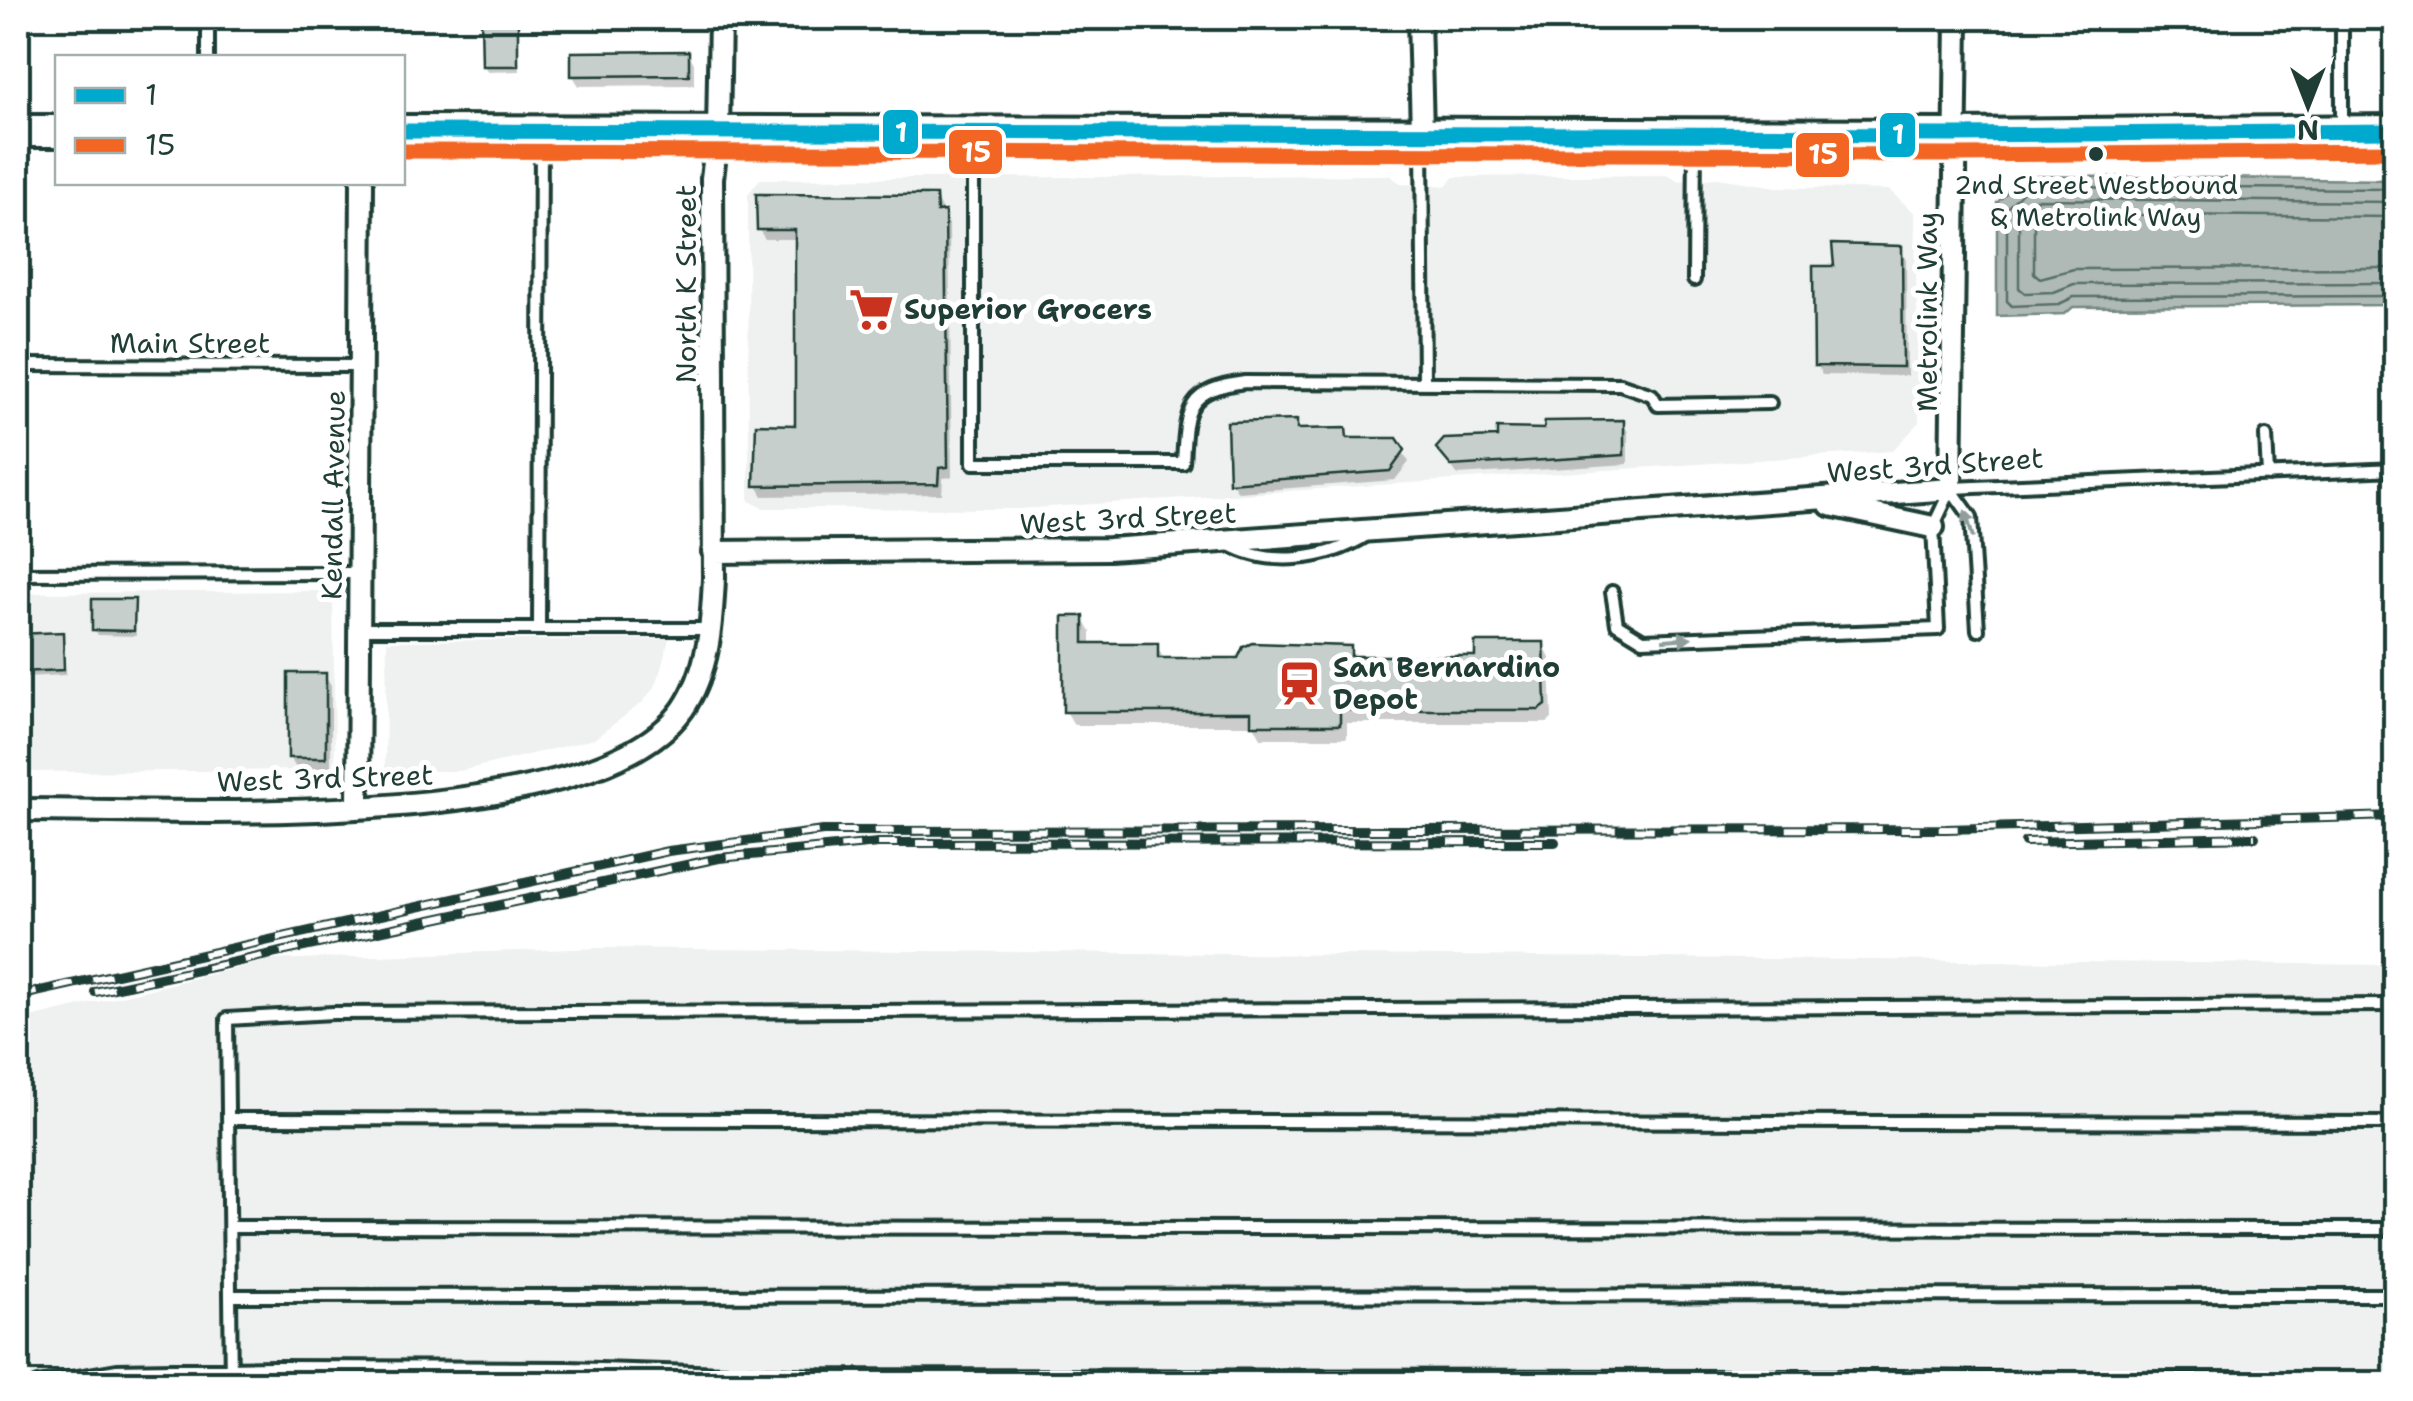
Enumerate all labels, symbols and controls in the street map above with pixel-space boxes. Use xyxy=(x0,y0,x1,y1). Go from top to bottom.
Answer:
legend xyxy=(55,55,405,185)
north arrow xyxy=(2258,55,2358,155)
text: 1 xyxy=(145,74,158,115)
line badge: 1 xyxy=(881,108,920,156)
line badge: 1 xyxy=(1878,111,1917,159)
text: N xyxy=(2297,111,2319,149)
text: 1 xyxy=(895,113,907,151)
text: 1 xyxy=(1892,115,1904,153)
text: 15 xyxy=(145,124,175,165)
line badge: 15 xyxy=(947,128,1004,176)
line badge: 15 xyxy=(1794,131,1851,179)
text: 15 xyxy=(961,133,991,171)
text: 15 xyxy=(1808,135,1838,173)
marker: 2nd Street Westbound & Metrolink Way xyxy=(2086,144,2106,164)
place label: 2nd Street Westbound & Metrolink Way xyxy=(1954,167,2238,234)
street label: North K Street xyxy=(667,185,705,383)
street label: Metrolink Way xyxy=(1908,212,1946,412)
supermarket icon: Superior Grocers xyxy=(847,285,895,333)
place label: Superior Grocers xyxy=(904,290,1152,328)
street label: Main Street xyxy=(110,324,270,362)
street label: Kendall Avenue xyxy=(312,390,354,600)
street label: West 3rd Street xyxy=(1825,438,2045,492)
street label: West 3rd Street xyxy=(1019,493,1237,543)
one-way arrow xyxy=(1961,508,1977,539)
one-way arrow xyxy=(1661,630,1693,646)
place label: San Bernardino Depot xyxy=(1333,648,1560,718)
station icon: San Bernardino Depot xyxy=(1276,659,1324,707)
street label: West 3rd Street xyxy=(216,755,434,801)

